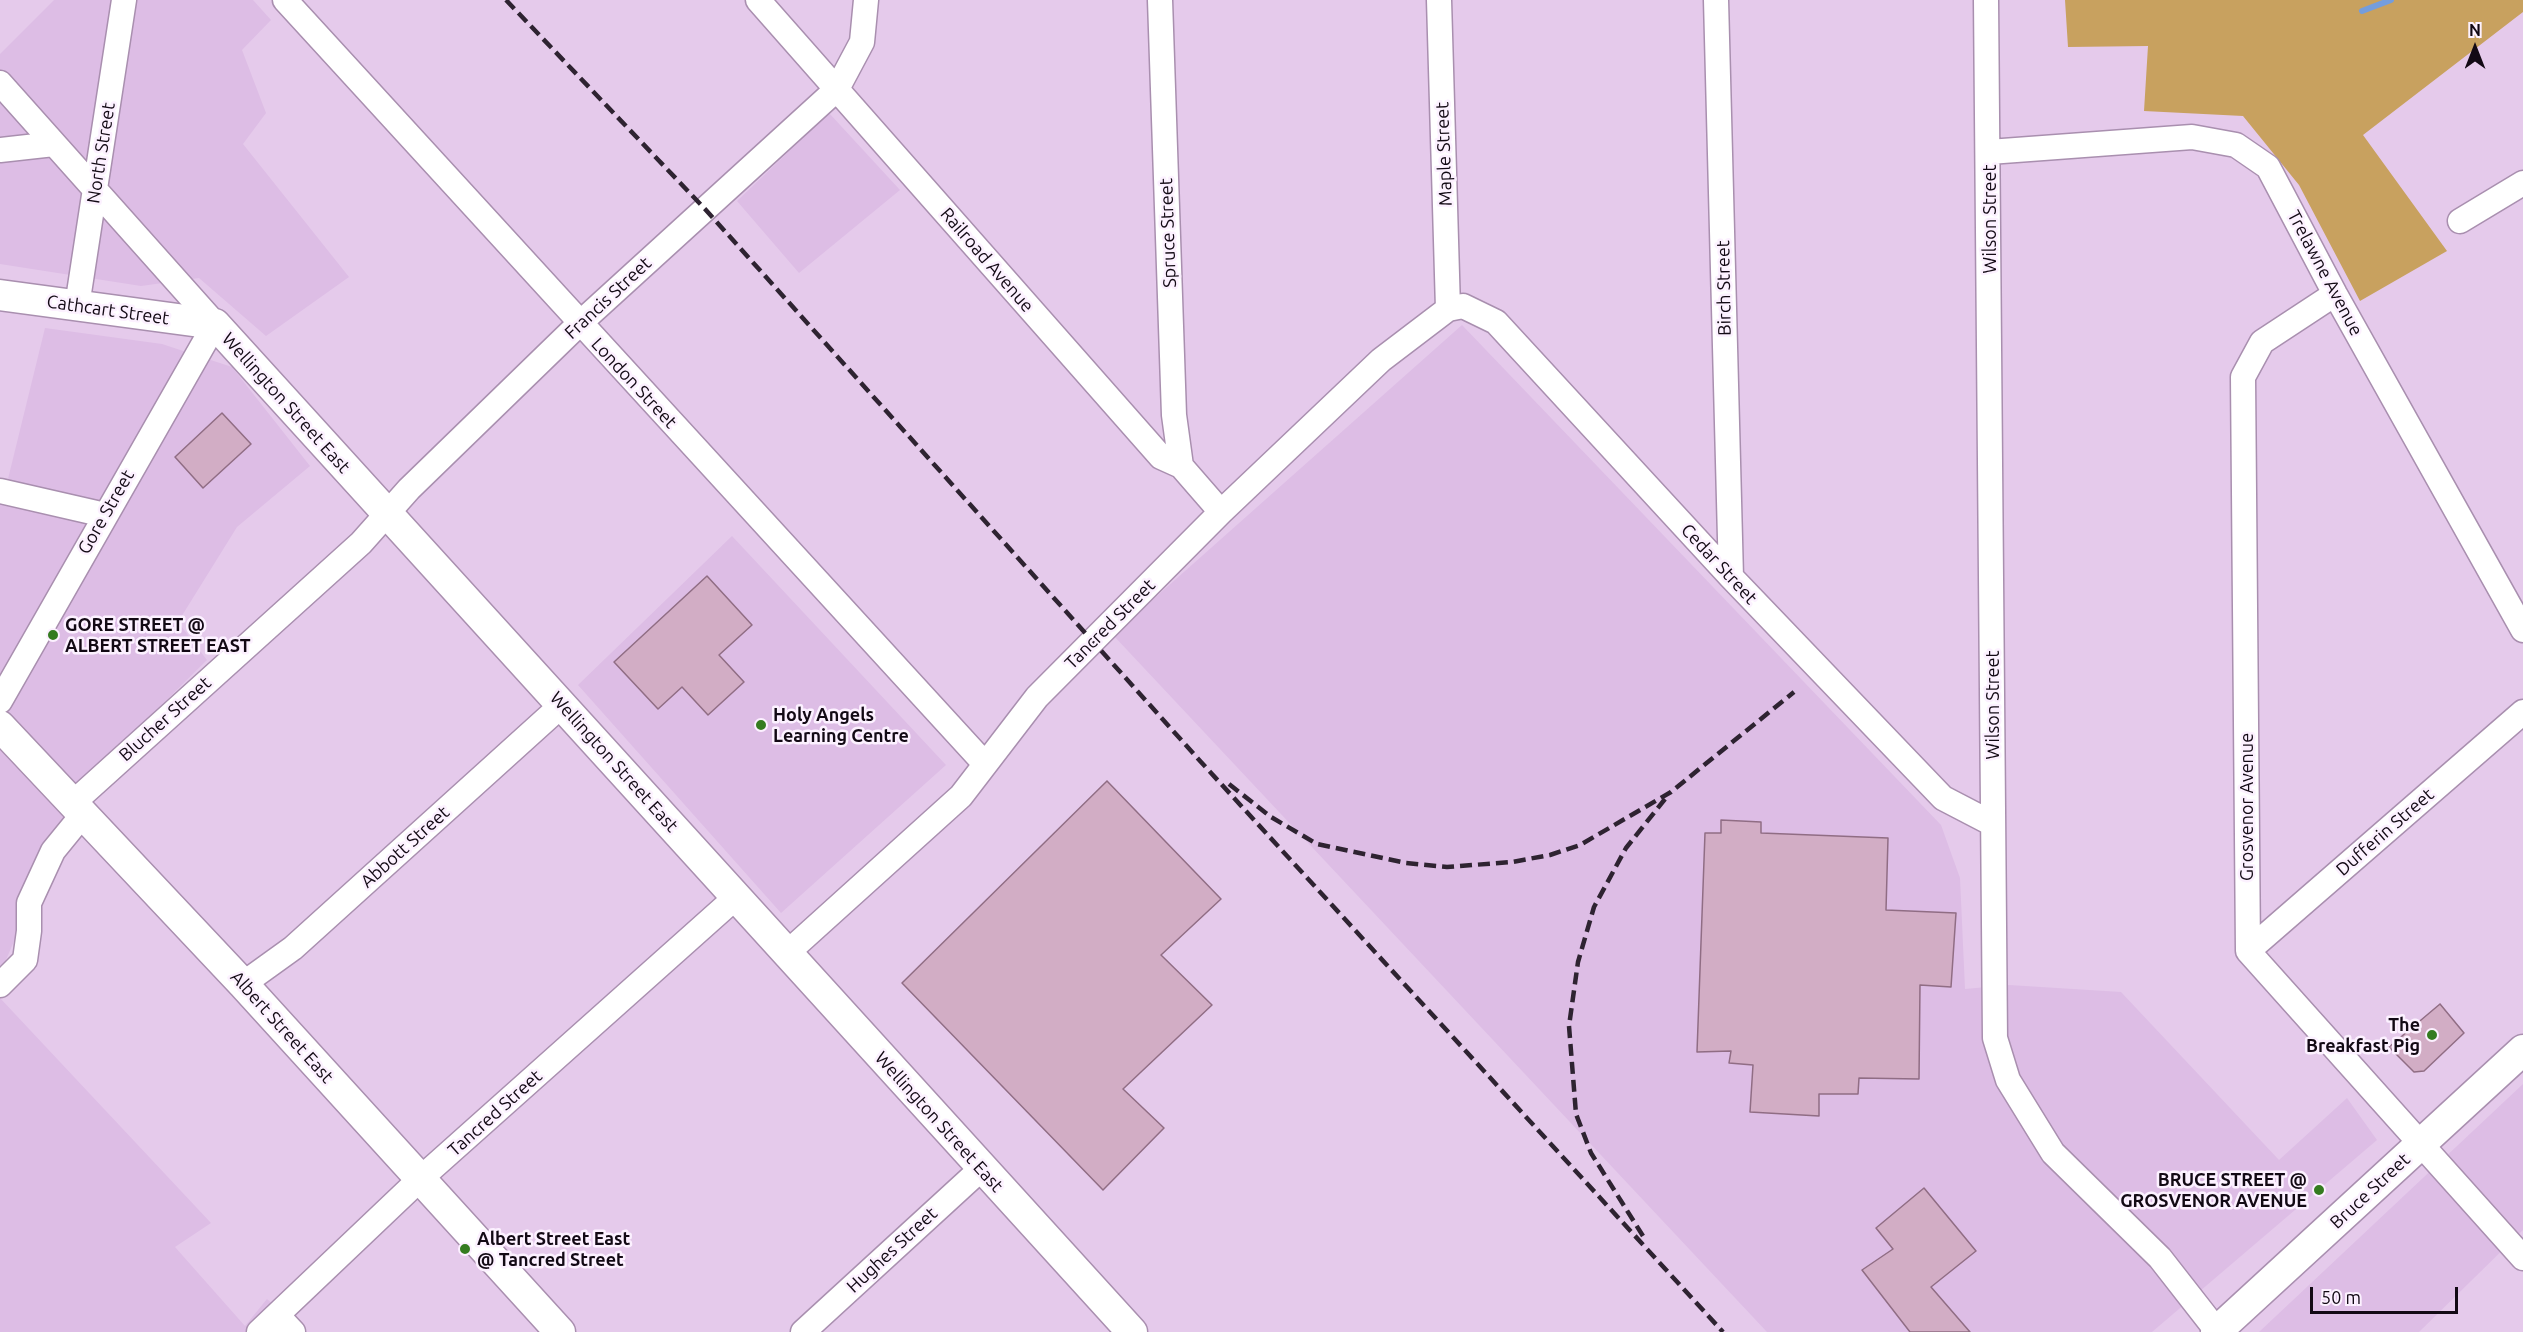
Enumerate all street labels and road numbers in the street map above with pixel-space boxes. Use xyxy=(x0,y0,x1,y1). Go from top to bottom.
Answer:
street label: North Street xyxy=(82,101,120,205)
street label: Maple Street xyxy=(1431,101,1457,207)
street label: Wilson Street xyxy=(1979,164,2001,274)
street label: Spruce Street xyxy=(1155,178,1181,288)
street label: Railroad Avenue xyxy=(936,203,1038,317)
street label: Trelawne Avenue xyxy=(2283,207,2367,339)
street label: Birch Street xyxy=(1712,240,1736,336)
street label: Francis Street xyxy=(560,252,656,344)
street label: Cathcart Street xyxy=(45,291,171,329)
street label: Wellington Street East xyxy=(217,328,355,478)
street label: London Street xyxy=(587,333,681,433)
street label: Gore Street xyxy=(73,466,139,558)
street label: Cedar Street xyxy=(1676,519,1762,609)
street label: Tancred Street xyxy=(1060,574,1160,674)
street label: Wilson Street xyxy=(1982,650,2004,760)
street label: Blucher Street xyxy=(115,672,215,766)
street label: Wellington Street East xyxy=(545,687,683,837)
street label: Grosvenor Avenue xyxy=(2236,733,2258,881)
street label: Dufferin Street xyxy=(2332,784,2438,880)
street label: Abbott Street xyxy=(356,802,454,892)
street label: Albert Street East xyxy=(226,966,338,1088)
street label: Wellington Street East xyxy=(870,1047,1008,1197)
street label: Tancred Street xyxy=(444,1065,546,1161)
street label: Bruce Street xyxy=(2326,1149,2414,1233)
street label: Hughes Street xyxy=(842,1203,942,1297)

